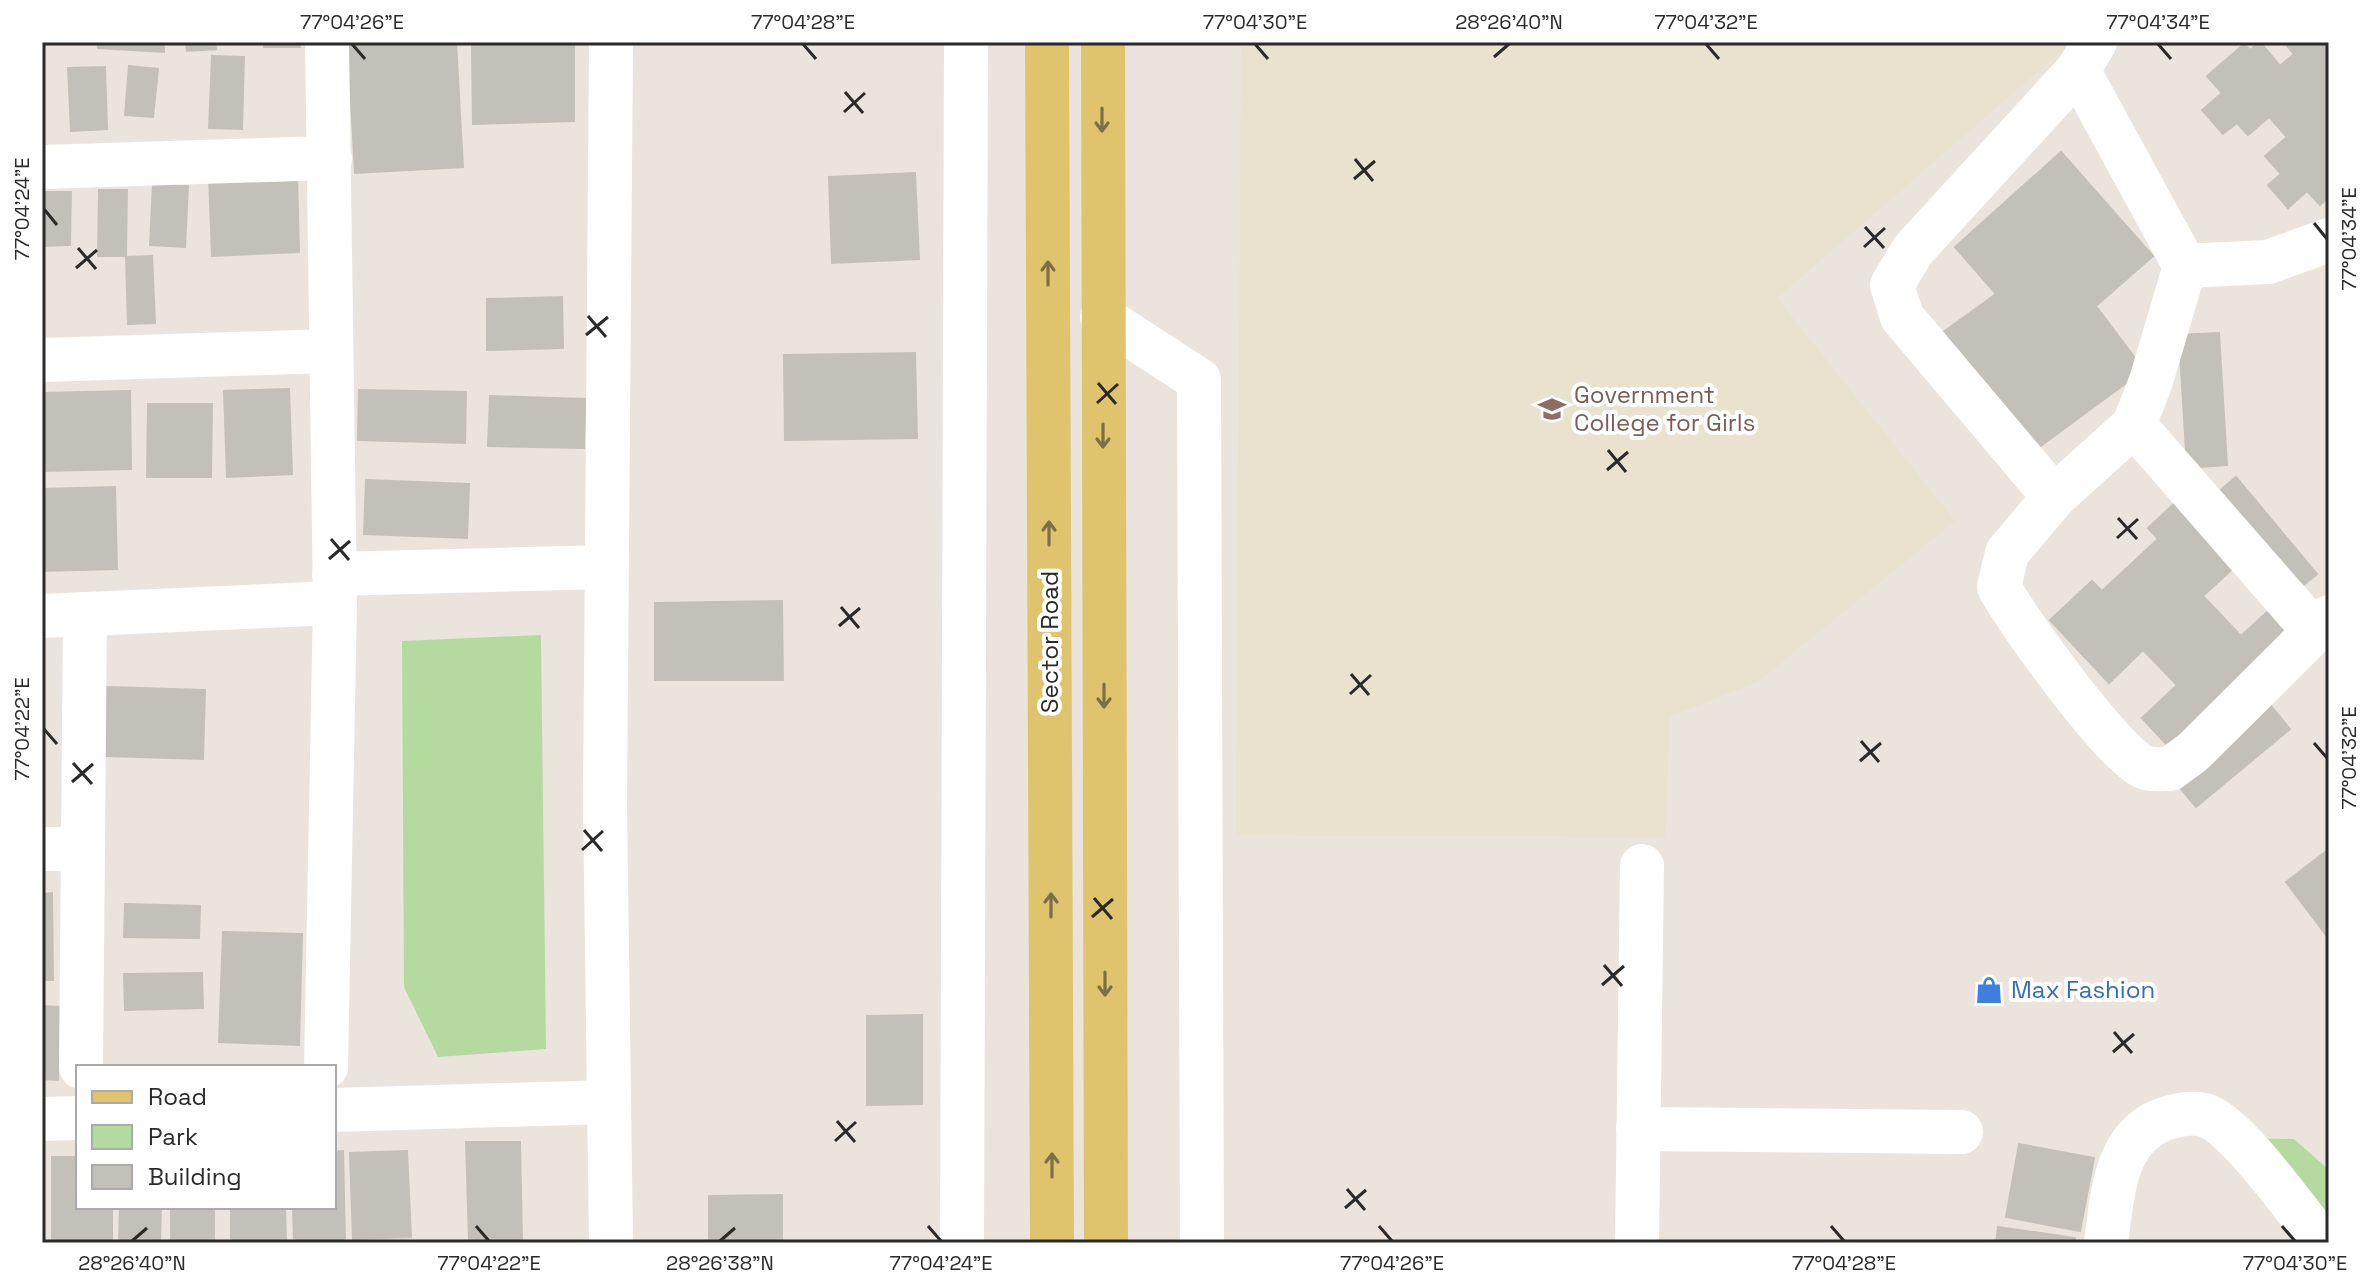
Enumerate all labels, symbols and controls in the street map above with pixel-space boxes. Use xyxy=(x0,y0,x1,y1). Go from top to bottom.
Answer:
text: 77°04'26"E xyxy=(300,9,404,35)
text: 77°04'28"E xyxy=(751,9,855,35)
text: 77°04'30"E xyxy=(1203,9,1307,35)
text: 28°26'40"N xyxy=(1455,9,1563,35)
text: 77°04'32"E xyxy=(1654,9,1758,35)
text: 77°04'34"E xyxy=(2106,9,2210,35)
one-way arrow xyxy=(1094,106,1110,133)
text: 77°04'24"E xyxy=(9,158,35,260)
text: 77°04'34"E xyxy=(2336,187,2362,291)
one-way arrow xyxy=(1040,260,1056,287)
place label: Government College for Girls xyxy=(1574,379,1755,438)
school or university icon: Government College for Girls xyxy=(1537,394,1567,424)
one-way arrow xyxy=(1095,422,1111,449)
one-way arrow xyxy=(1041,520,1057,547)
street label: Sector Road xyxy=(1034,571,1065,713)
text: 77°04'22"E xyxy=(9,677,35,781)
one-way arrow xyxy=(1096,682,1112,709)
text: 77°04'32"E xyxy=(2336,706,2362,810)
one-way arrow xyxy=(1043,892,1059,919)
one-way arrow xyxy=(1097,970,1113,997)
place label: Max Fashion xyxy=(2011,974,2155,1005)
shop icon: Max Fashion xyxy=(1974,975,2004,1005)
legend xyxy=(76,1065,336,1209)
text: Road xyxy=(148,1081,207,1112)
text: Park xyxy=(148,1121,198,1152)
one-way arrow xyxy=(1044,1152,1060,1179)
text: Building xyxy=(148,1161,242,1192)
text: 28°26'40"N xyxy=(78,1250,186,1276)
text: 77°04'22"E xyxy=(437,1250,541,1276)
text: 28°26'38"N xyxy=(666,1250,774,1276)
text: 77°04'24"E xyxy=(890,1250,992,1276)
text: 77°04'26"E xyxy=(1340,1250,1444,1276)
text: 77°04'28"E xyxy=(1792,1250,1896,1276)
text: 77°04'30"E xyxy=(2243,1250,2347,1276)

